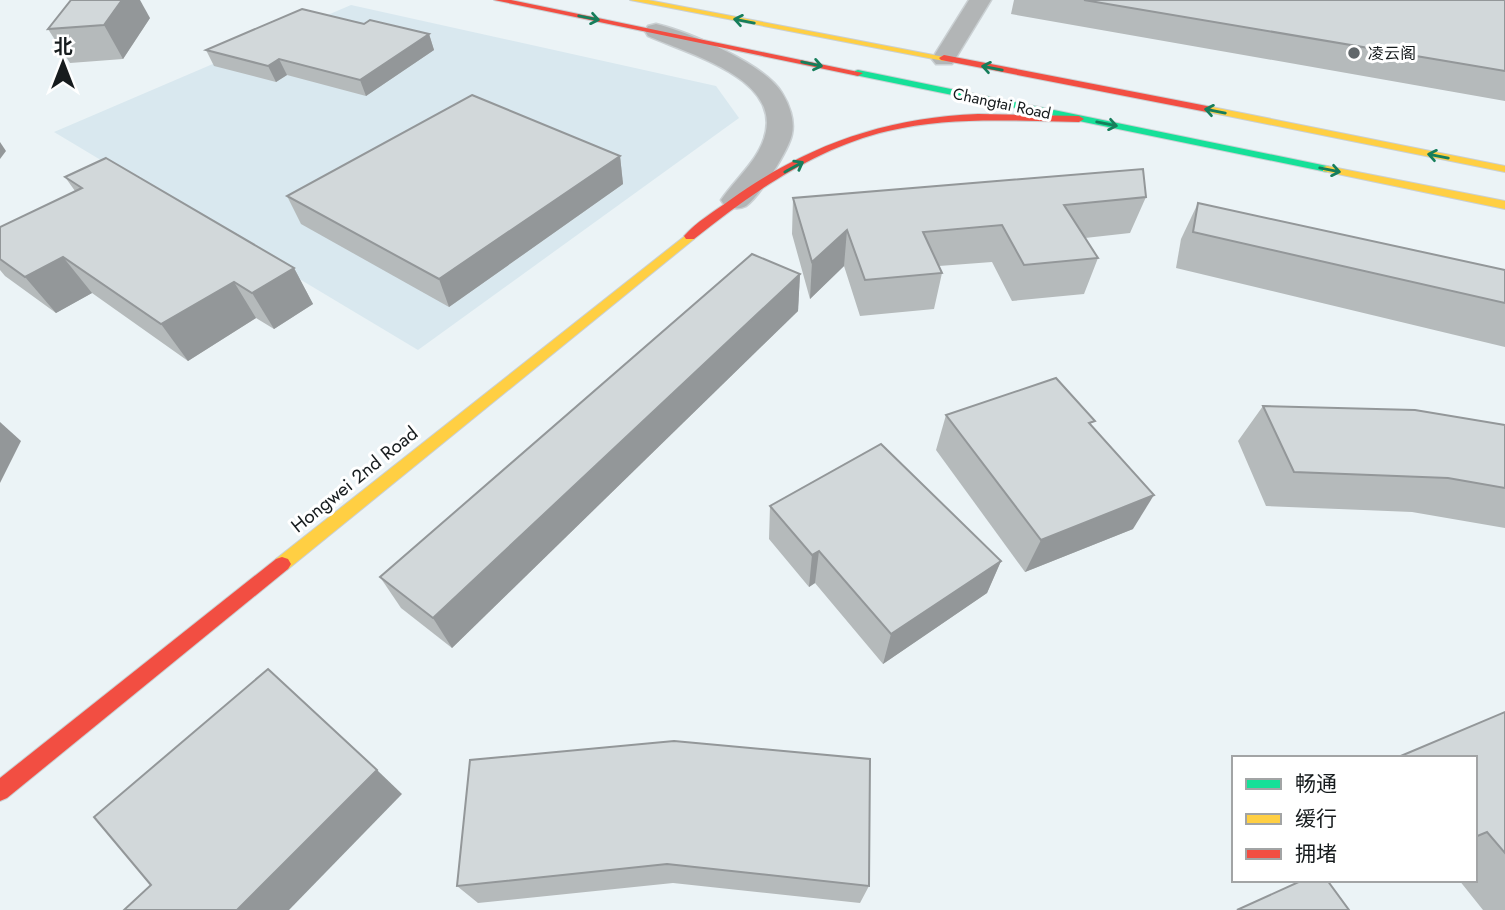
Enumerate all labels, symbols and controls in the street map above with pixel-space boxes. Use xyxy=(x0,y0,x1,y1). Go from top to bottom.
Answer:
one-way arrow xyxy=(577,12,600,26)
one-way arrow xyxy=(733,14,756,27)
north arrow xyxy=(28,28,98,98)
text: 北 xyxy=(53,33,73,60)
place label: 凌云阁 xyxy=(1368,42,1416,65)
marker: 凌云阁 xyxy=(1346,45,1362,61)
one-way arrow xyxy=(800,57,823,71)
one-way arrow xyxy=(981,60,1004,74)
street label: Changtai Road xyxy=(951,82,1053,125)
one-way arrow xyxy=(1204,104,1227,117)
one-way arrow xyxy=(1095,118,1118,132)
one-way arrow xyxy=(1427,148,1450,162)
one-way arrow xyxy=(783,160,804,173)
one-way arrow xyxy=(1318,163,1341,177)
street label: Hongwei 2nd Road xyxy=(285,420,423,539)
legend xyxy=(1232,756,1477,882)
text: 畅通 xyxy=(1295,769,1337,799)
text: 缓行 xyxy=(1295,804,1337,834)
text: 拥堵 xyxy=(1295,839,1337,869)

